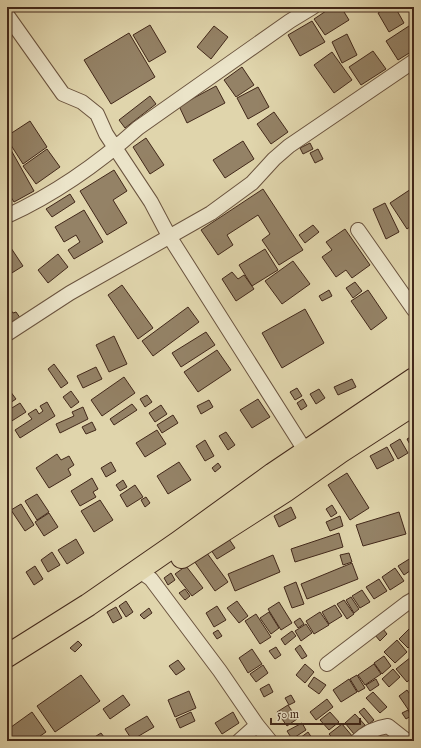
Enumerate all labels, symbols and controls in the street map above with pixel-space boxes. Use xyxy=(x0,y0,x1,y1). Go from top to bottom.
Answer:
scale bar xyxy=(271,700,360,726)
text: 50 m xyxy=(277,707,299,722)

